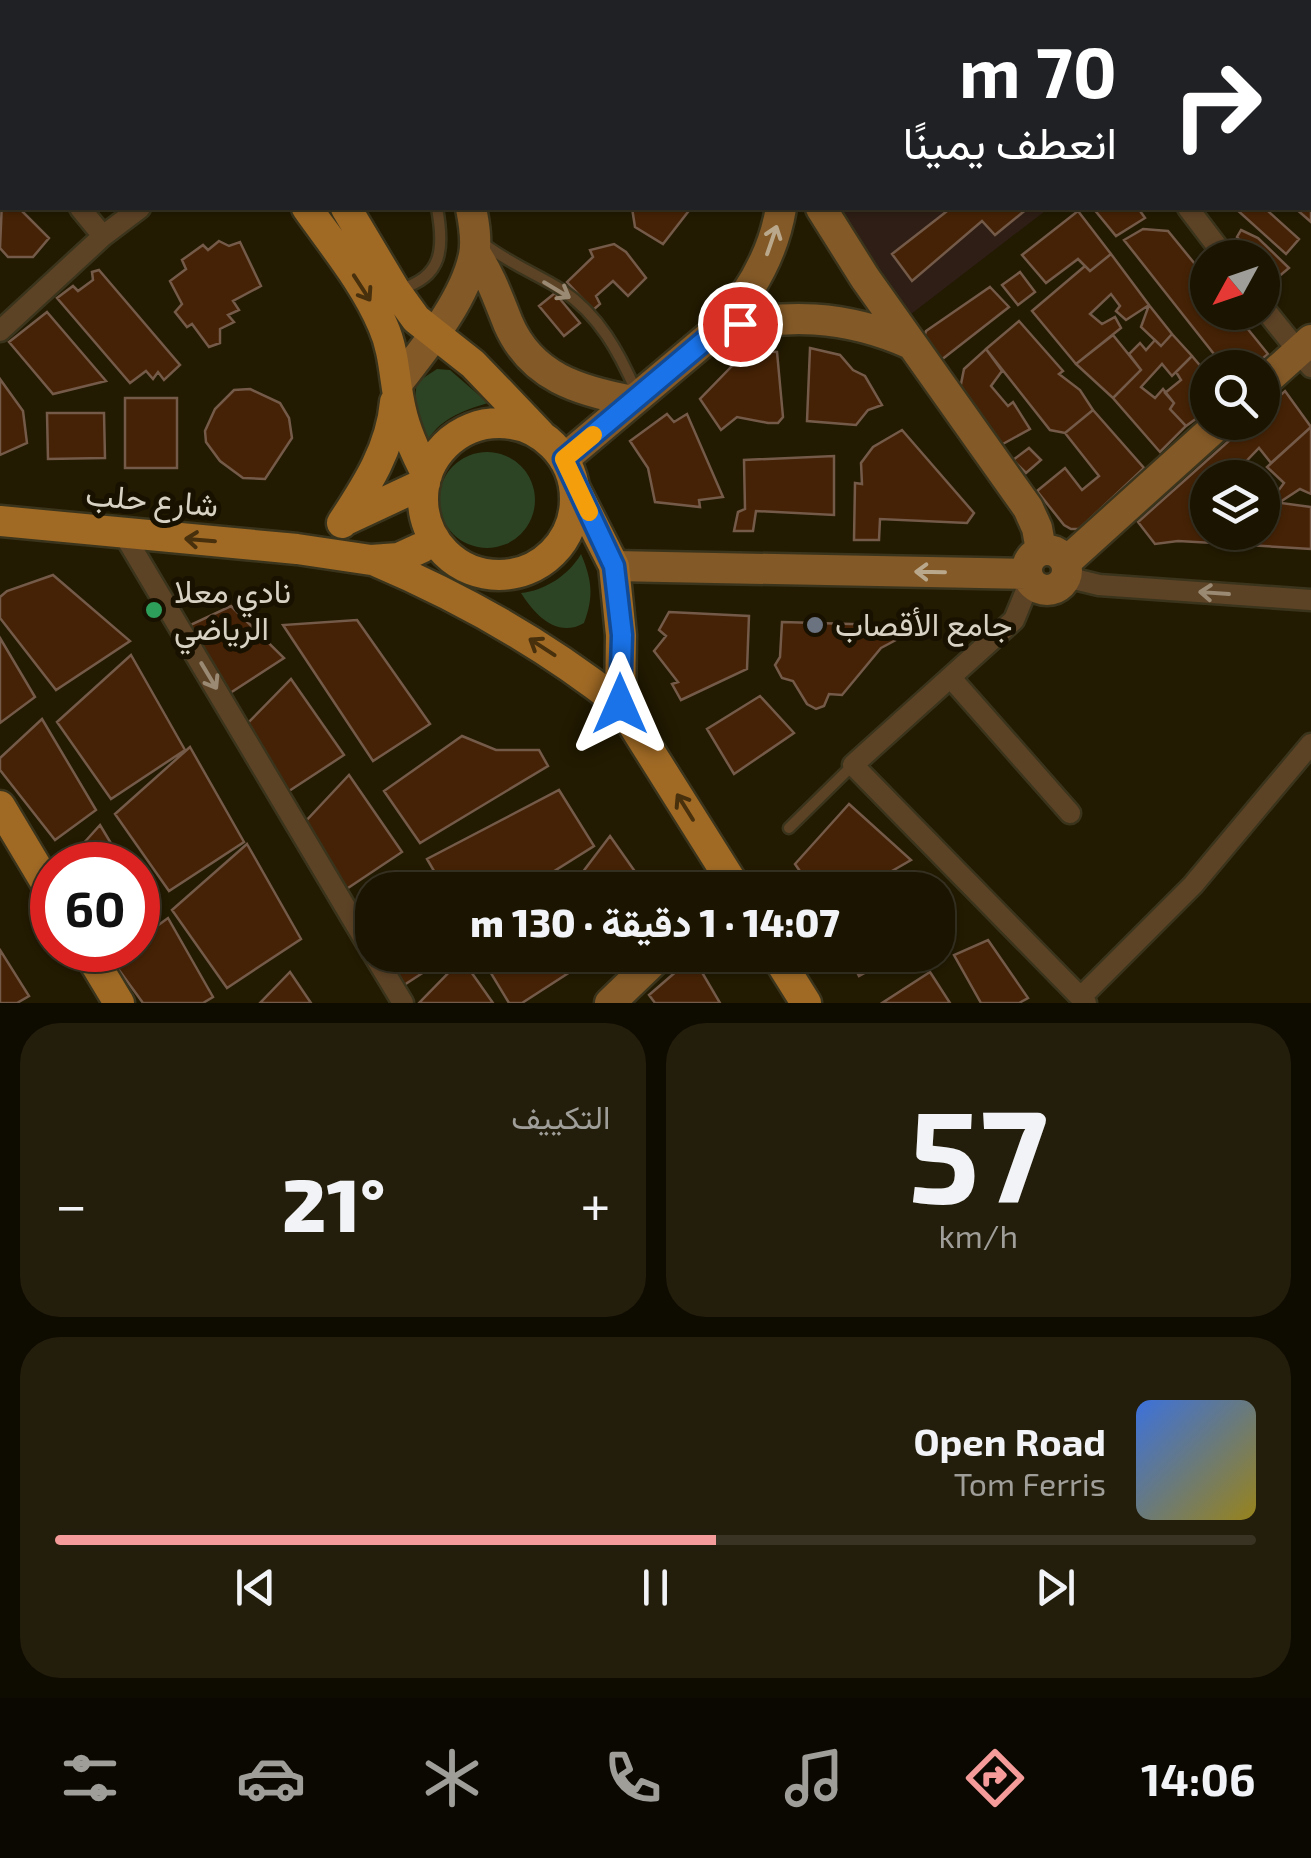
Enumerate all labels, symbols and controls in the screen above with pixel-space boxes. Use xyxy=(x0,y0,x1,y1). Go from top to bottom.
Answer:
text: 70 m xyxy=(959,28,1117,112)
icon: right xyxy=(1152,40,1282,170)
text: انعطف يمينًا xyxy=(903,114,1117,168)
one-way arrow xyxy=(765,224,783,256)
north arrow xyxy=(1190,240,1280,330)
map controls xyxy=(1190,240,1280,550)
one-way arrow xyxy=(351,273,372,302)
one-way arrow xyxy=(542,280,571,300)
pin xyxy=(698,282,783,367)
icon: arrive xyxy=(713,297,768,352)
button: search xyxy=(1190,350,1280,440)
button: layers xyxy=(1190,460,1280,550)
street label: شارع حلب xyxy=(84,473,220,528)
one-way arrow xyxy=(184,530,216,549)
one-way arrow xyxy=(914,563,946,582)
place label: نادي معلا الرياضي xyxy=(174,571,291,655)
one-way arrow xyxy=(1198,583,1230,602)
marker: نادي معلا الرياضي xyxy=(143,599,165,621)
place label: جامع الأقصاب xyxy=(835,604,1012,647)
marker: جامع الأقصاب xyxy=(804,614,826,636)
one-way arrow xyxy=(528,636,556,657)
position arrow xyxy=(568,652,672,756)
one-way arrow xyxy=(199,661,219,691)
one-way arrow xyxy=(675,794,695,822)
speed limit sign: 60 xyxy=(30,842,160,972)
text: 14:07 · 1 دقيقة · 130 m xyxy=(470,899,840,945)
text: 57 xyxy=(908,1073,1048,1229)
text: التكييف xyxy=(511,1097,611,1135)
text: 21° xyxy=(282,1157,385,1247)
text: − xyxy=(55,1170,87,1236)
text: + xyxy=(580,1170,610,1236)
text: km/h xyxy=(939,1216,1018,1254)
text: Open Road xyxy=(913,1418,1106,1464)
text: Tom Ferris xyxy=(954,1464,1106,1502)
icon: previous xyxy=(228,1560,283,1615)
icon: pause xyxy=(628,1560,683,1615)
icon: next xyxy=(1028,1560,1083,1615)
icon: filters xyxy=(55,1743,125,1813)
icon: car xyxy=(236,1743,306,1813)
icon: climate xyxy=(417,1743,487,1813)
icon: phone xyxy=(598,1743,668,1813)
icon: music xyxy=(779,1743,849,1813)
icon: directions xyxy=(960,1743,1030,1813)
text: 14:06 xyxy=(1141,1751,1256,1805)

